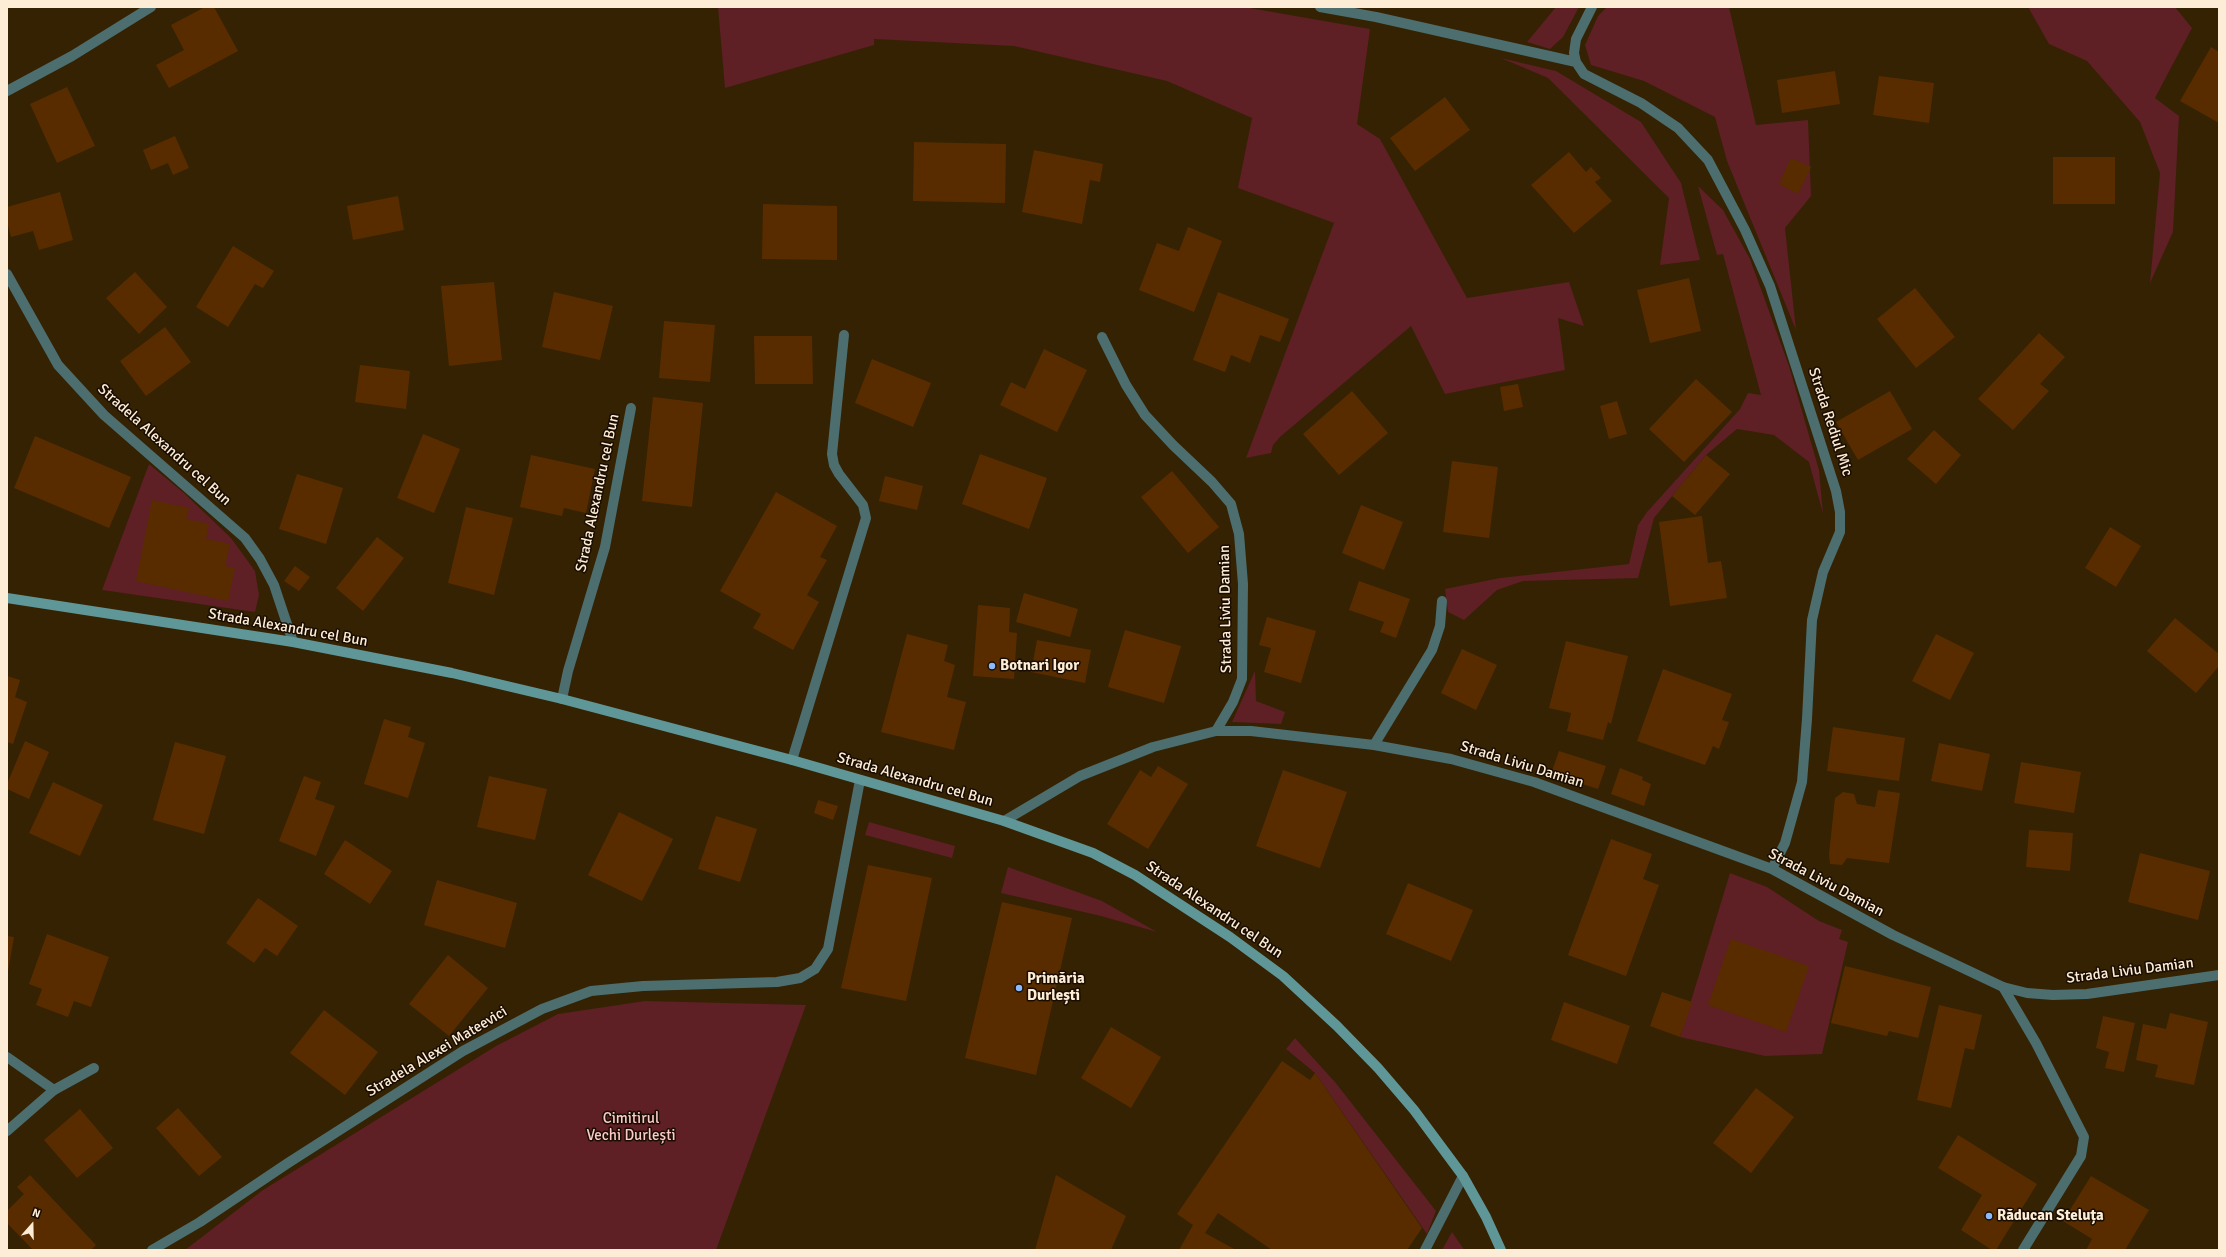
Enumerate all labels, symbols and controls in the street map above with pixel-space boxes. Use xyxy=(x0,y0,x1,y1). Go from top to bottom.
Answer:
street label: Strada Rediul Mic xyxy=(1804,366,1856,478)
street label: Stradela Alexandru cel Bun xyxy=(94,380,234,510)
street label: Strada Alexandru cel Bun xyxy=(572,412,624,574)
street label: Strada Liviu Damian xyxy=(1216,545,1236,673)
street label: Strada Alexandru cel Bun xyxy=(207,605,369,651)
place label: Botnari Igor xyxy=(1000,657,1079,675)
marker: Botnari Igor xyxy=(987,661,997,671)
street label: Strada Liviu Damian xyxy=(1458,738,1586,792)
street label: Strada Alexandru cel Bun xyxy=(835,749,995,811)
street label: Strada Liviu Damian xyxy=(1765,845,1887,921)
street label: Strada Alexandru cel Bun xyxy=(1142,857,1286,963)
street label: Strada Liviu Damian xyxy=(2065,954,2195,988)
place label: Primăria Durlești xyxy=(1027,970,1085,1005)
marker: Primăria Durlești xyxy=(1014,983,1024,993)
street label: Stradela Alexei Mateevici xyxy=(363,1003,511,1101)
park label: Cimitirul Vechi Durlești xyxy=(586,1110,676,1145)
north arrow xyxy=(12,1205,52,1245)
text: N xyxy=(30,1206,42,1221)
place label: Răducan Steluța xyxy=(1997,1207,2104,1225)
marker: Răducan Steluța xyxy=(1984,1211,1994,1221)

